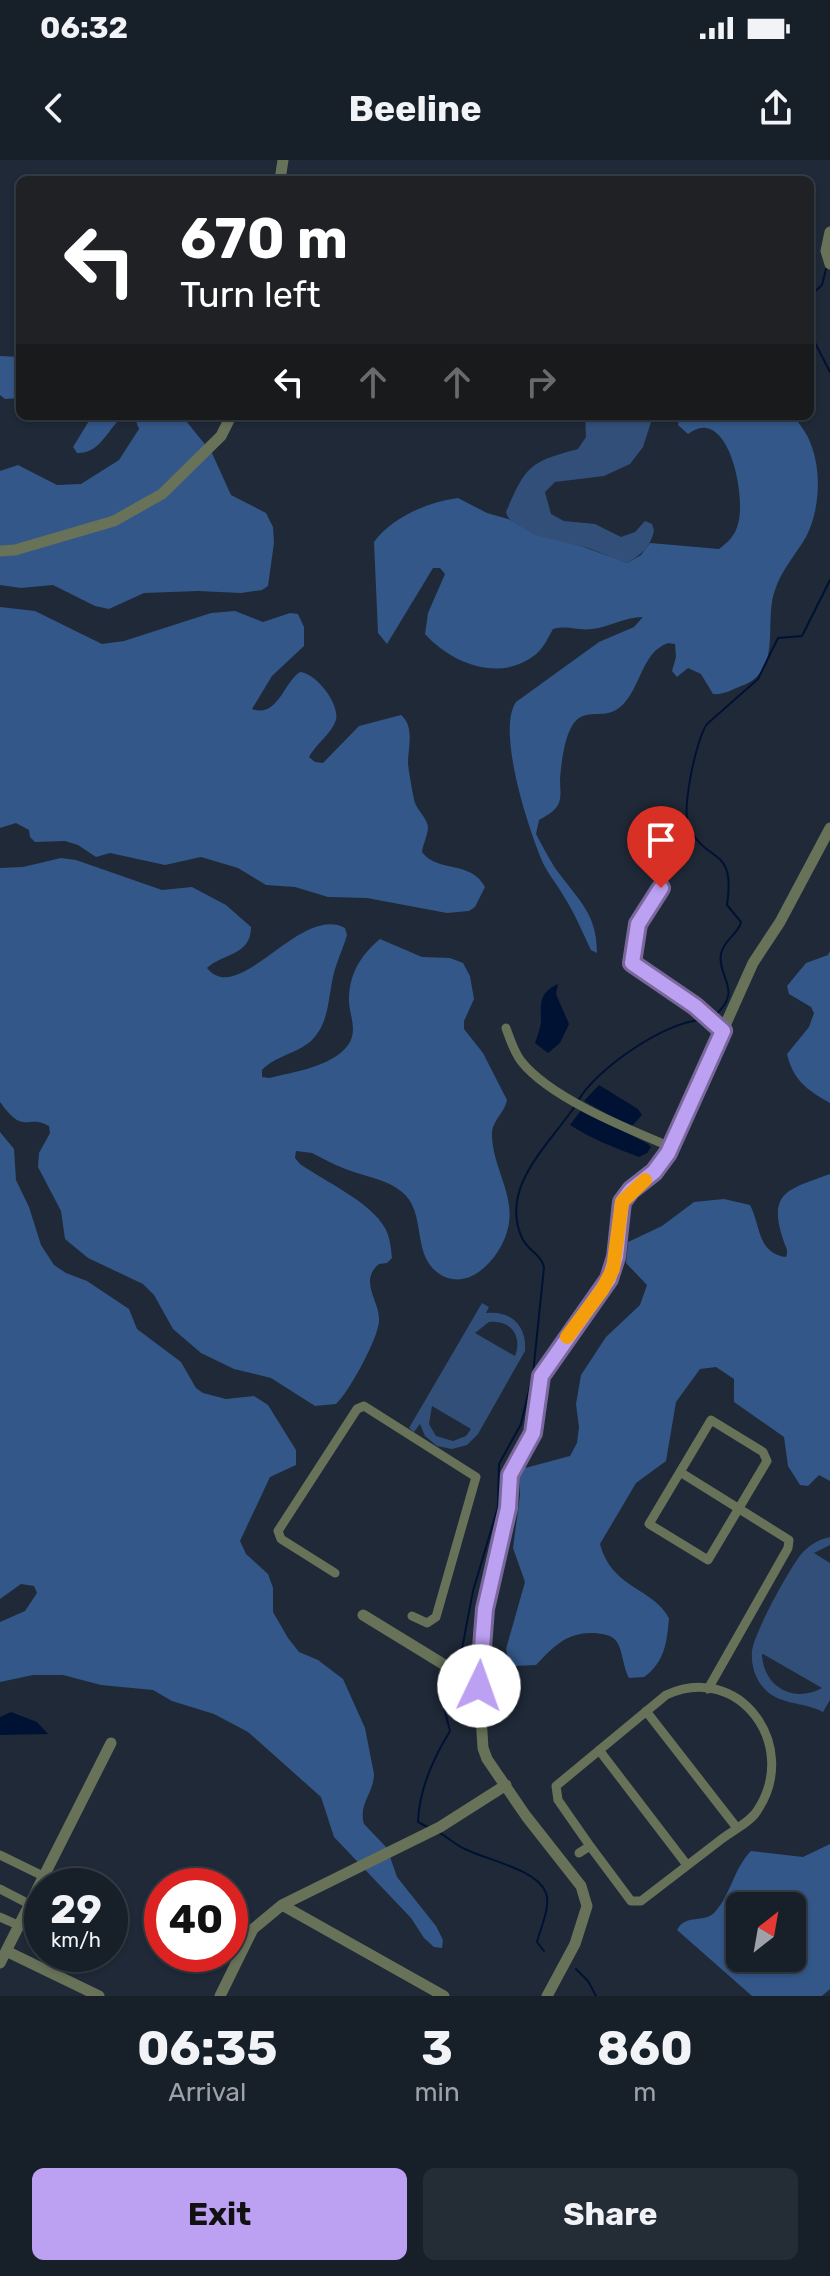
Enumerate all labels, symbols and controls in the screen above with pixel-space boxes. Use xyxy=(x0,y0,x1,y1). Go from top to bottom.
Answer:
text: 06:32 xyxy=(40,10,128,46)
icon: back xyxy=(32,86,76,130)
icon: share xyxy=(754,86,798,130)
text: Beeline xyxy=(348,87,482,130)
text: 670 m xyxy=(180,206,348,272)
icon: left xyxy=(48,208,152,312)
text: Turn left xyxy=(180,273,321,316)
icon: left xyxy=(267,360,311,404)
icon: ahead xyxy=(351,360,395,404)
icon: ahead xyxy=(435,360,479,404)
icon: right xyxy=(519,360,563,404)
pin xyxy=(627,806,695,888)
icon: arrive xyxy=(639,818,683,862)
position arrow xyxy=(437,1644,521,1728)
speed limit sign: 40 xyxy=(144,1868,248,1972)
text: 29 xyxy=(50,1886,102,1933)
north arrow xyxy=(726,1892,806,1972)
map controls xyxy=(726,1892,806,1972)
text: km/h xyxy=(51,1928,101,1952)
text: 06:35 xyxy=(137,2020,278,2077)
text: 3 xyxy=(421,2020,453,2077)
text: 860 xyxy=(597,2020,693,2077)
text: Arrival xyxy=(168,2077,246,2108)
text: min xyxy=(414,2077,460,2108)
text: m xyxy=(633,2077,656,2108)
button: Exit xyxy=(32,2168,407,2260)
button: Share xyxy=(423,2168,798,2260)

